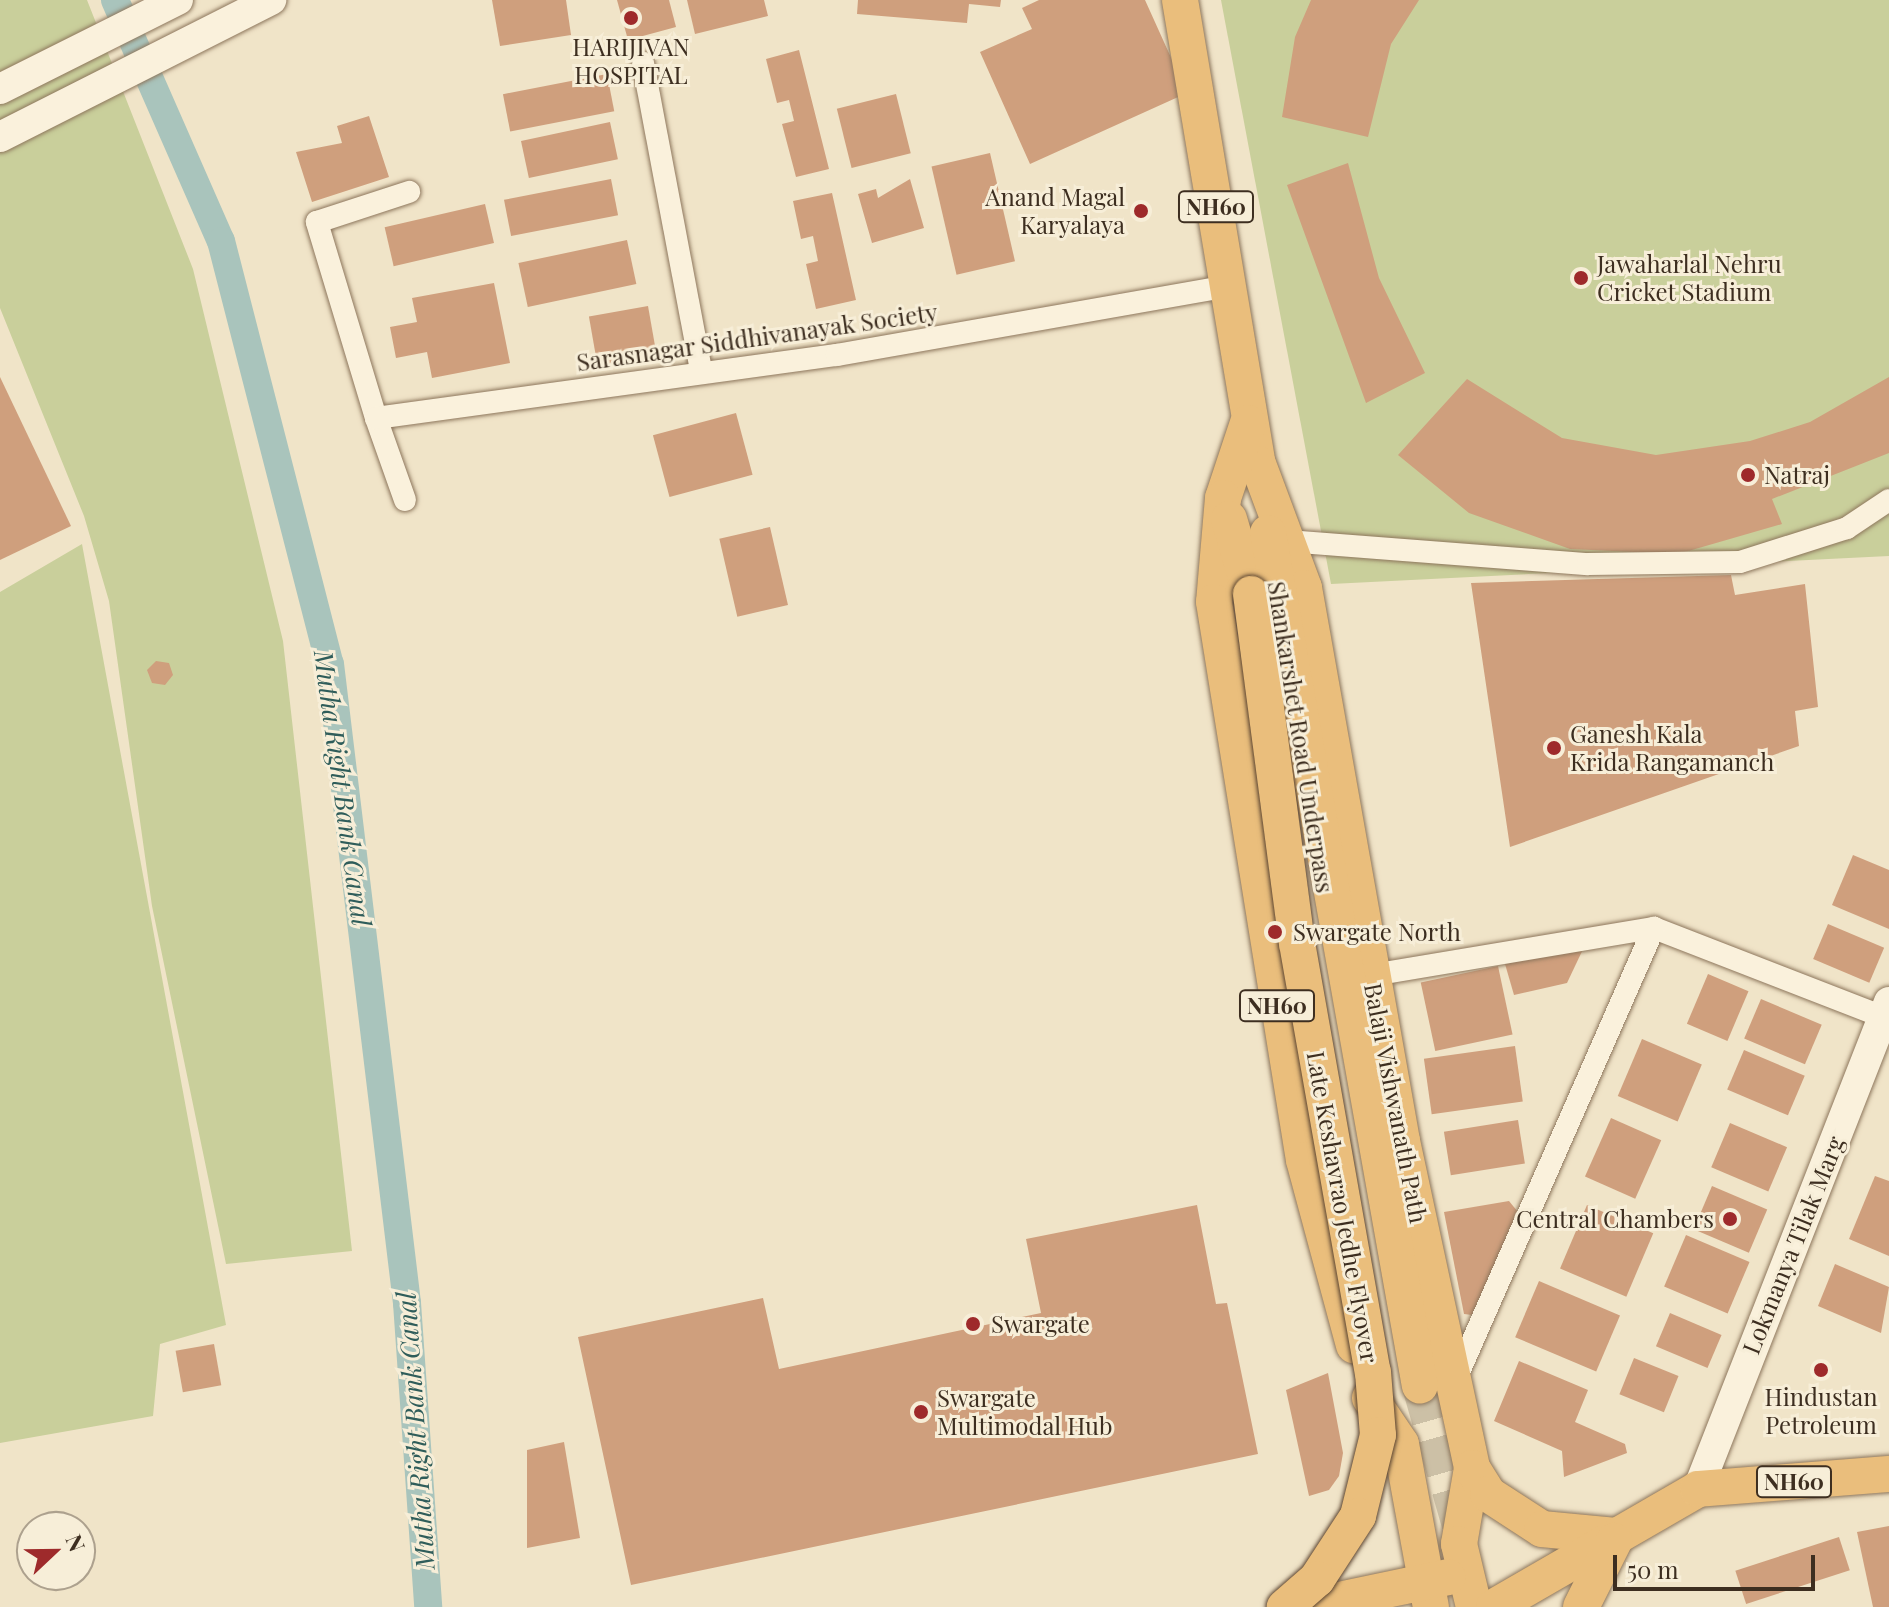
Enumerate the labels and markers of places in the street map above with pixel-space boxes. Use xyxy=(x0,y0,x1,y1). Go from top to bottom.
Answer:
marker: HARIJIVAN HOSPITAL xyxy=(620,7,642,29)
place label: HARIJIVAN HOSPITAL xyxy=(572,33,690,89)
place label: Anand Magal Karyalaya xyxy=(985,183,1125,239)
marker: Anand Magal Karyalaya xyxy=(1132,202,1150,220)
place label: Jawaharlal Nehru Cricket Stadium xyxy=(1597,250,1782,306)
marker: Jawaharlal Nehru Cricket Stadium xyxy=(1572,269,1590,287)
place label: Natraj xyxy=(1764,461,1830,489)
marker: Natraj xyxy=(1739,466,1757,484)
place label: Ganesh Kala Krida Rangamanch xyxy=(1570,720,1775,776)
marker: Ganesh Kala Krida Rangamanch xyxy=(1545,739,1563,757)
place label: Swargate North xyxy=(1293,918,1461,946)
marker: Swargate North xyxy=(1264,921,1286,943)
place label: Central Chambers xyxy=(1516,1205,1714,1233)
marker: Central Chambers xyxy=(1721,1210,1739,1228)
place label: Swargate xyxy=(991,1310,1090,1338)
marker: Swargate xyxy=(962,1313,984,1335)
marker: Hindustan Petroleum xyxy=(1812,1361,1830,1379)
place label: Hindustan Petroleum xyxy=(1765,1383,1877,1439)
place label: Swargate Multimodal Hub xyxy=(937,1384,1113,1440)
marker: Swargate Multimodal Hub xyxy=(912,1403,930,1421)

